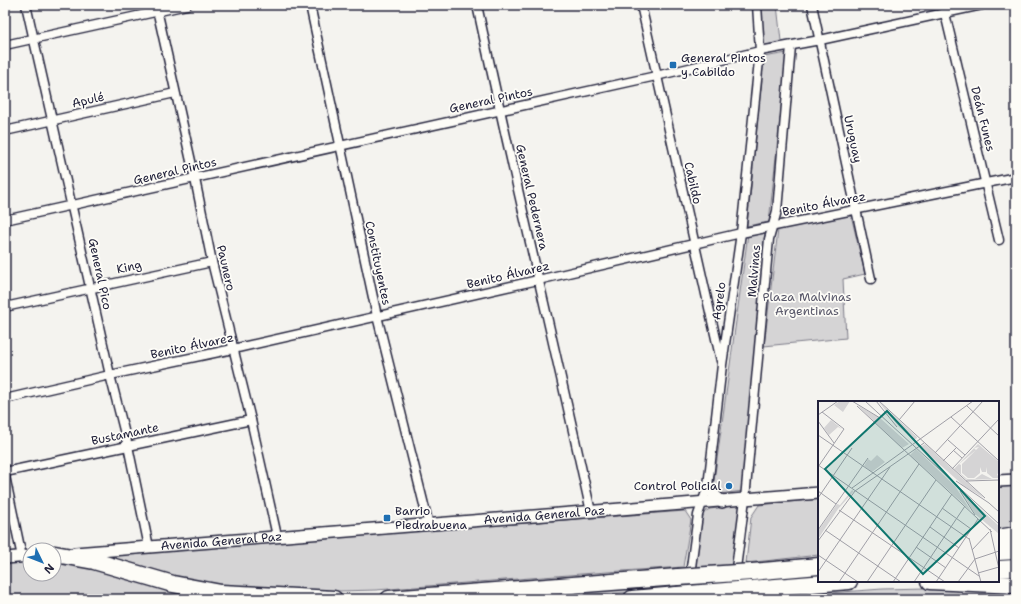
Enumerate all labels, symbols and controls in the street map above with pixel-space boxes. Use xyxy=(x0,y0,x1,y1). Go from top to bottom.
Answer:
place label: General Pintos y Cabildo xyxy=(681,50,766,80)
marker: General Pintos y Cabildo xyxy=(668,60,678,70)
street label: General Pintos xyxy=(448,83,534,117)
street label: Deán Funes xyxy=(967,85,999,153)
street label: Apulé xyxy=(70,88,106,111)
street label: Uruguay xyxy=(840,114,866,164)
street label: General Pedernera xyxy=(512,142,552,252)
street label: General Pintos xyxy=(132,154,218,188)
street label: Cabildo xyxy=(680,160,706,206)
street label: Benito Álvarez xyxy=(781,188,867,220)
street label: Constituyentes xyxy=(361,219,395,307)
street label: General Pico xyxy=(85,237,115,311)
street label: Paunero xyxy=(213,243,239,293)
street label: Malvinas xyxy=(744,244,764,298)
street label: King xyxy=(115,257,143,277)
street label: Benito Álvarez xyxy=(465,258,551,292)
street label: Agrelo xyxy=(708,281,730,321)
park label: Plaza Malvinas Argentinas xyxy=(762,289,852,319)
street label: Benito Álvarez xyxy=(149,329,235,363)
inset map xyxy=(818,401,999,582)
street label: Bustamante xyxy=(90,419,160,449)
place label: Control Policial xyxy=(634,478,721,494)
marker: Control Policial xyxy=(724,481,734,491)
street label: Avenida General Paz xyxy=(483,502,606,528)
place label: Barrio Piedrabuena xyxy=(395,503,467,533)
marker: Barrio Piedrabuena xyxy=(382,513,392,523)
street label: Avenida General Paz xyxy=(160,528,283,554)
north arrow xyxy=(22,542,62,582)
text: N xyxy=(40,560,57,577)

